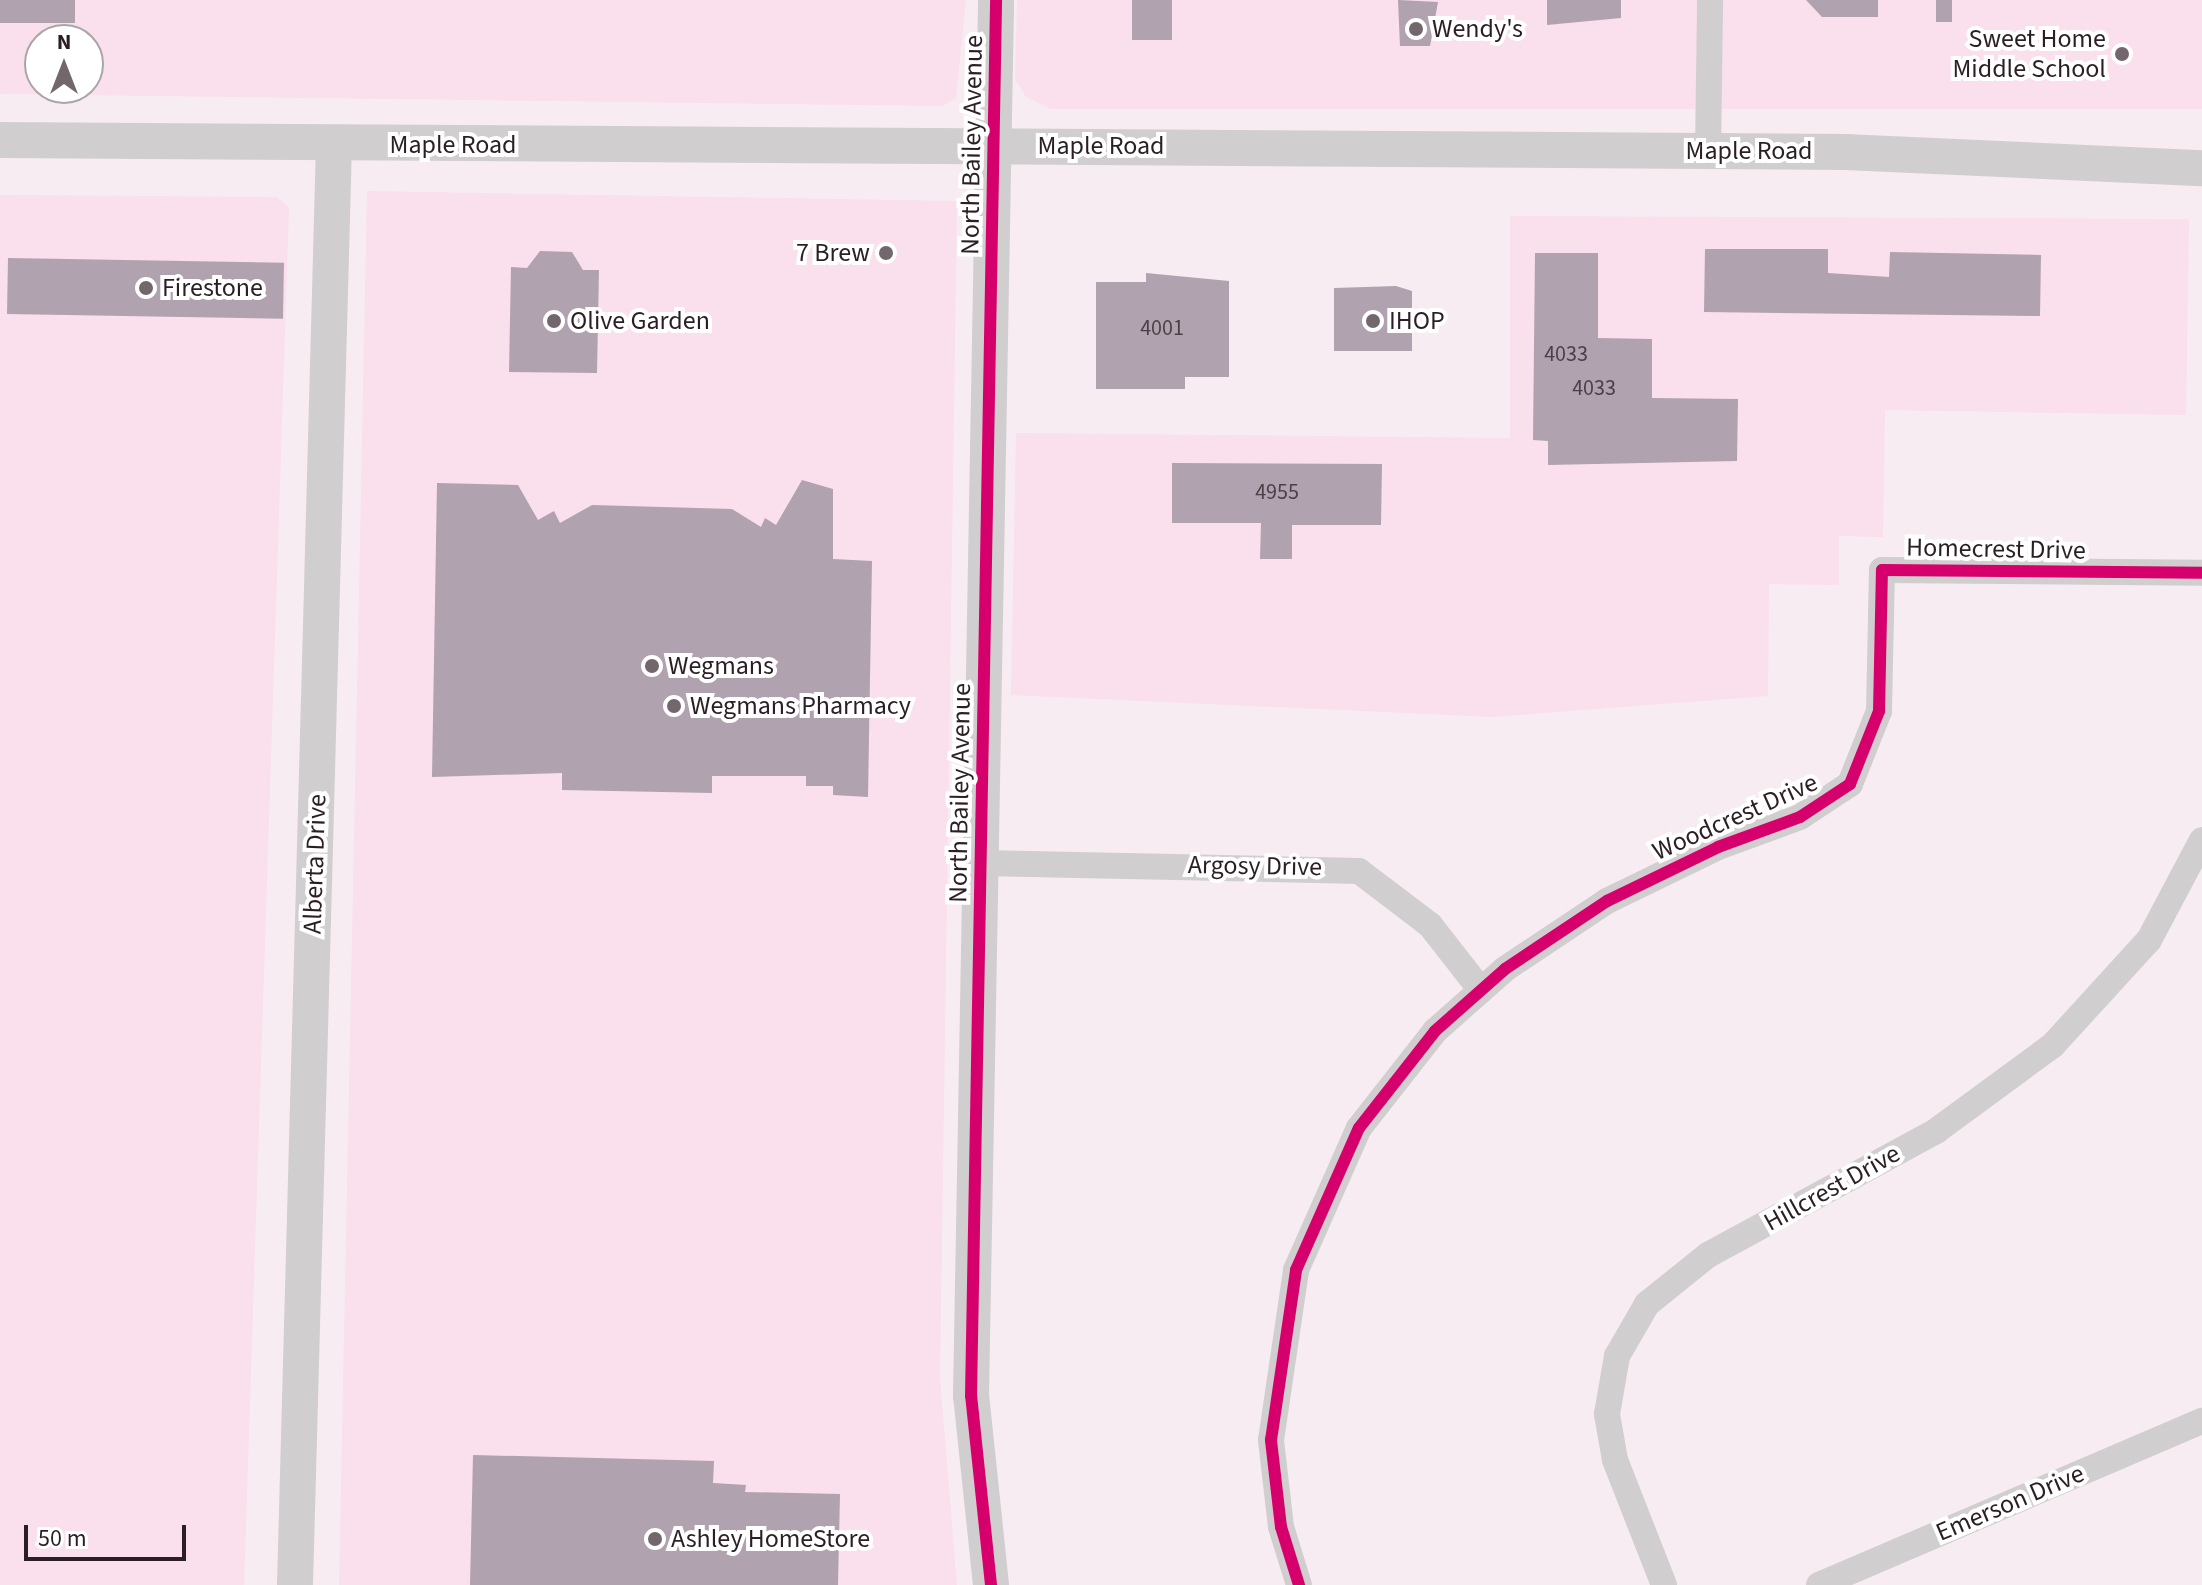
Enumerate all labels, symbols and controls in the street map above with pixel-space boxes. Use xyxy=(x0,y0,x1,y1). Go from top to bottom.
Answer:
place label: Wendy's xyxy=(1432,13,1523,45)
marker: Wendy's xyxy=(1407,20,1425,38)
place label: Sweet Home Middle School xyxy=(1952,23,2106,84)
north arrow xyxy=(24,24,104,104)
text: N xyxy=(57,26,71,58)
street label: North Bailey Avenue xyxy=(954,35,990,255)
marker: Sweet Home Middle School xyxy=(2113,45,2131,63)
street label: Maple Road xyxy=(390,129,516,161)
street label: Maple Road xyxy=(1038,130,1164,162)
street label: Maple Road xyxy=(1686,135,1812,167)
place label: 7 Brew xyxy=(796,237,870,269)
marker: 7 Brew xyxy=(877,244,895,262)
place label: Firestone xyxy=(162,272,263,304)
marker: Firestone xyxy=(137,279,155,297)
place label: Olive Garden xyxy=(570,305,710,337)
place label: IHOP xyxy=(1389,305,1445,337)
marker: Olive Garden xyxy=(545,312,563,330)
marker: IHOP xyxy=(1364,312,1382,330)
house number: 4001 xyxy=(1140,316,1184,342)
house number: 4033 xyxy=(1544,342,1588,368)
house number: 4033 xyxy=(1572,376,1616,402)
house number: 4955 xyxy=(1255,480,1299,506)
street label: Homecrest Drive xyxy=(1906,532,2086,566)
place label: Wegmans xyxy=(668,650,774,682)
marker: Wegmans xyxy=(643,657,661,675)
street label: North Bailey Avenue xyxy=(942,683,978,903)
place label: Wegmans Pharmacy xyxy=(690,690,911,722)
marker: Wegmans Pharmacy xyxy=(665,697,683,715)
street label: Woodcrest Drive xyxy=(1648,767,1822,867)
street label: Alberta Drive xyxy=(297,794,333,934)
street label: Argosy Drive xyxy=(1188,849,1322,883)
street label: Hillcrest Drive xyxy=(1758,1138,1906,1238)
street label: Emerson Drive xyxy=(1931,1458,2089,1548)
scale bar xyxy=(28,1509,190,1559)
text: 50 m xyxy=(38,1521,87,1556)
place label: Ashley HomeStore xyxy=(671,1523,870,1555)
marker: Ashley HomeStore xyxy=(646,1530,664,1548)

